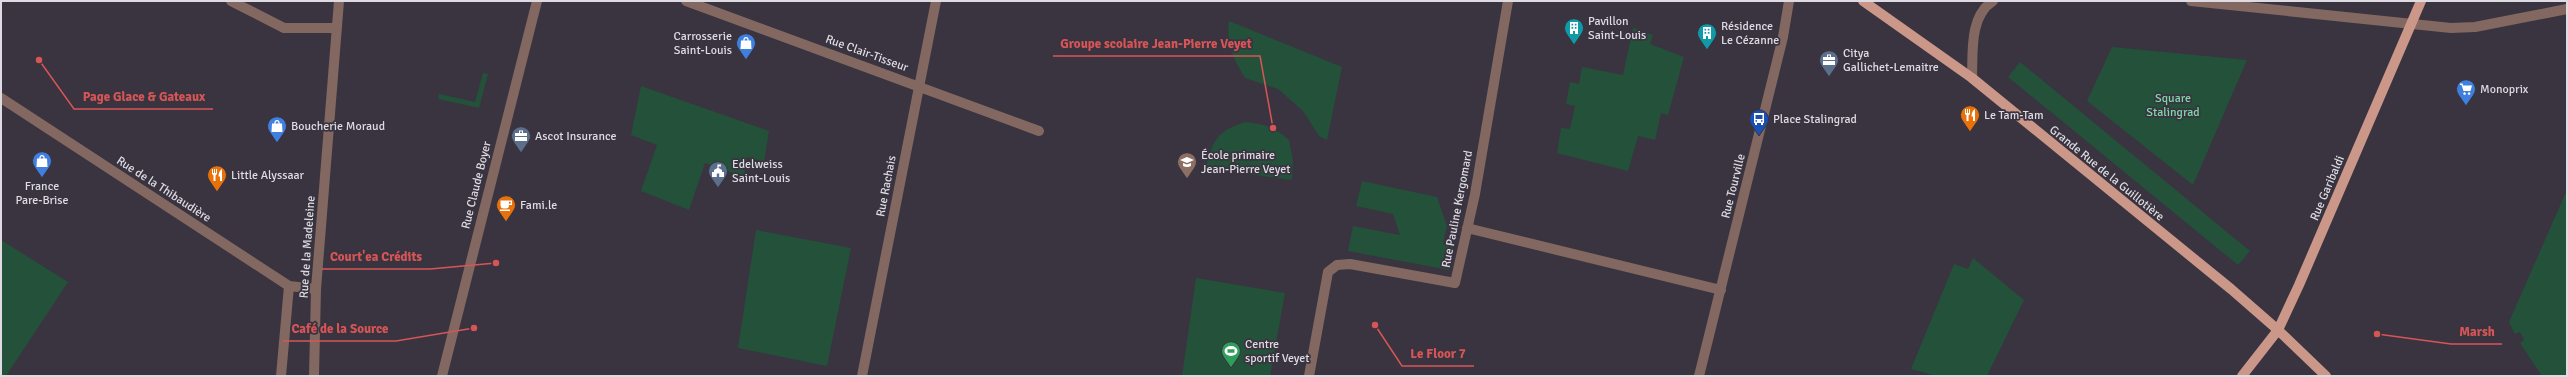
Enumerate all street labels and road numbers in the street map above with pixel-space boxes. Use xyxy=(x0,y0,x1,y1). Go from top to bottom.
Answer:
street label: Rue Clair-Tisseur xyxy=(823,32,911,76)
street label: Grande Rue de la Guillotière xyxy=(2046,122,2167,224)
street label: Rue Claude Boyer xyxy=(458,139,495,230)
street label: Rue Pauline Kergomard xyxy=(1439,149,1476,269)
street label: Rue Tourville xyxy=(1718,152,1749,220)
street label: Rue de la Thibaudière xyxy=(114,153,214,226)
street label: Rue Garibaldi xyxy=(2307,153,2348,223)
street label: Rue Rachais xyxy=(873,154,900,218)
street label: Rue de la Madeleine xyxy=(296,195,319,299)

